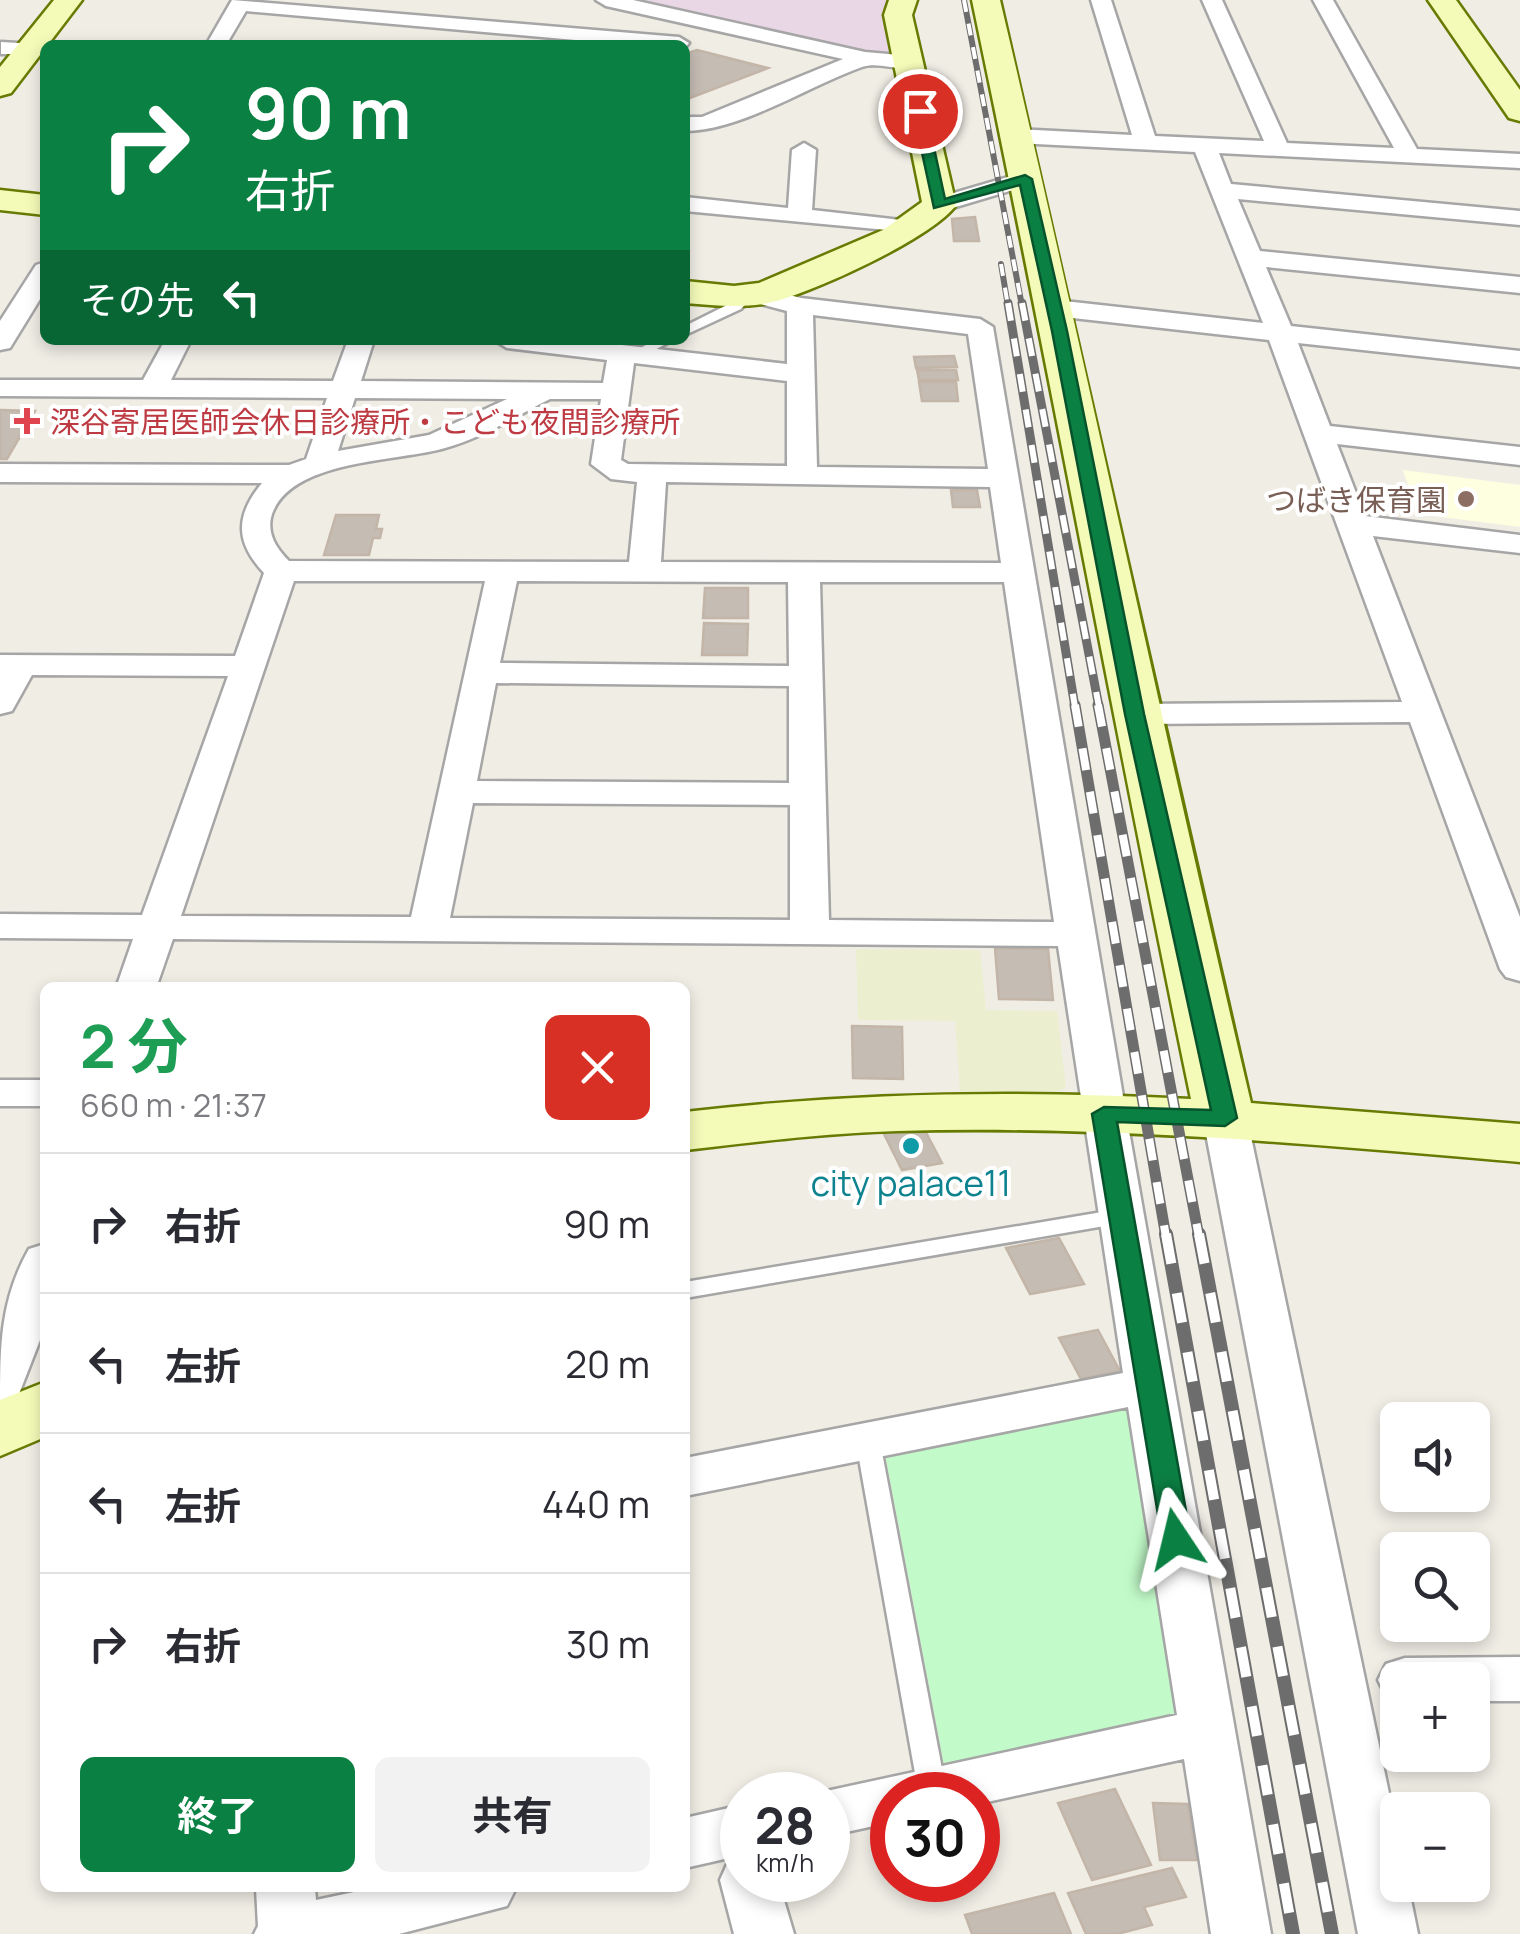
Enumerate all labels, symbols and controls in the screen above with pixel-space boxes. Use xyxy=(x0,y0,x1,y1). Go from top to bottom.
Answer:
text: 90 m xyxy=(245,64,412,160)
pin xyxy=(878,69,963,154)
icon: right xyxy=(80,80,210,210)
icon: arrive xyxy=(893,84,948,139)
text: 右折 xyxy=(245,159,335,221)
icon: left xyxy=(214,270,269,325)
text: その先 xyxy=(80,273,194,325)
place label: 深谷寄居医師会休日診療所・こども夜間診療所 xyxy=(50,401,680,442)
marker: 深谷寄居医師会休日診療所・こども夜間診療所 xyxy=(14,408,40,434)
place label: つばき保育園 xyxy=(1266,479,1446,520)
marker: つばき保育園 xyxy=(1455,488,1477,510)
text: 2 分 xyxy=(80,1004,188,1086)
button: close xyxy=(545,1015,650,1120)
text: 660 m · 21:37 xyxy=(80,1083,267,1127)
marker: city palace11 xyxy=(900,1135,922,1157)
place label: city palace11 xyxy=(811,1159,1011,1207)
icon: right xyxy=(80,1196,135,1251)
text: 90 m xyxy=(563,1197,650,1249)
text: 右折 xyxy=(165,1199,241,1251)
icon: left xyxy=(80,1336,135,1391)
text: 20 m xyxy=(565,1337,650,1389)
text: 左折 xyxy=(165,1339,241,1391)
map controls xyxy=(1380,1402,1490,1902)
button: sound xyxy=(1380,1402,1490,1512)
icon: left xyxy=(80,1476,135,1531)
text: 440 m xyxy=(542,1477,650,1529)
text: 左折 xyxy=(165,1479,241,1531)
position arrow xyxy=(1124,1487,1228,1591)
button: search xyxy=(1380,1532,1490,1642)
icon: right xyxy=(80,1616,135,1671)
text: 30 m xyxy=(566,1617,650,1669)
text: 右折 xyxy=(165,1619,241,1671)
button: + xyxy=(1380,1662,1490,1772)
button: 終了 xyxy=(80,1757,355,1872)
button: 共有 xyxy=(375,1757,650,1872)
speed limit sign: 30 xyxy=(870,1772,1000,1902)
text: 28 xyxy=(755,1791,815,1859)
button: − xyxy=(1380,1792,1490,1902)
text: km/h xyxy=(756,1845,814,1880)

